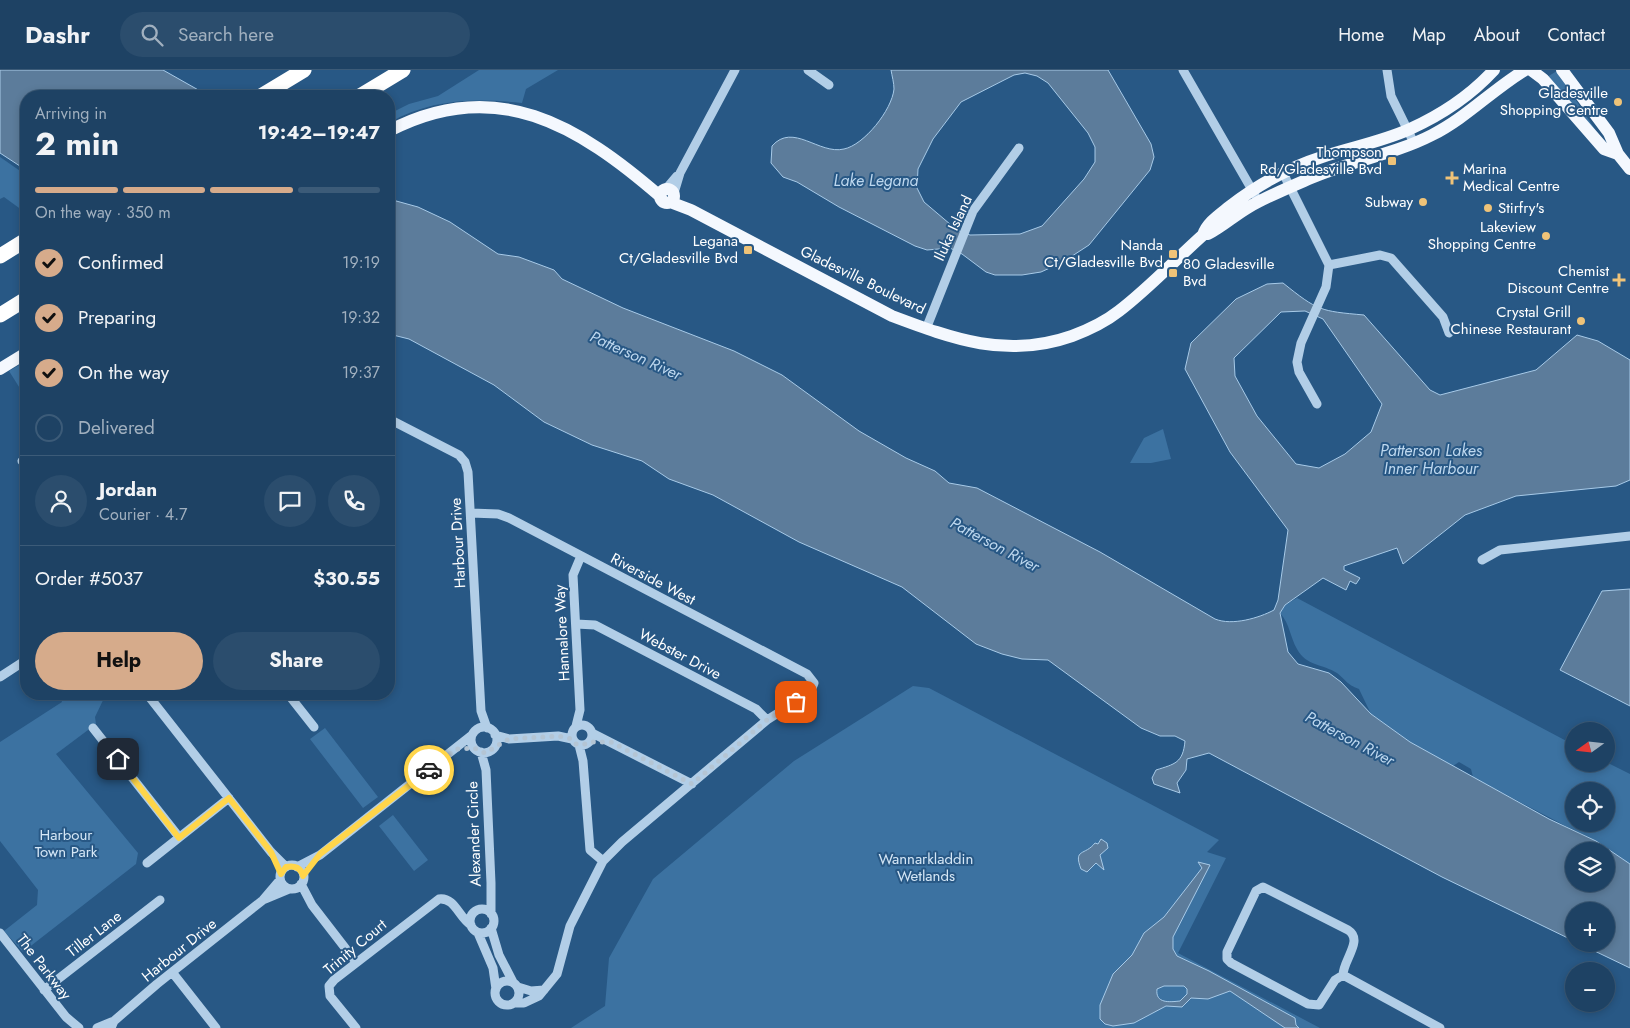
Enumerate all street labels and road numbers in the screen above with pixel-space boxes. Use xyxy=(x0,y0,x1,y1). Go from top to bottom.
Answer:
street label: Iluka Island xyxy=(928,192,978,264)
street label: Gladesville Boulevard xyxy=(797,240,929,320)
street label: Harbour Drive xyxy=(445,497,471,589)
street label: Riverside West xyxy=(607,547,700,611)
street label: Hannalore Way xyxy=(548,584,576,682)
street label: Webster Drive xyxy=(635,623,725,685)
street label: Alexander Circle xyxy=(461,781,487,887)
street label: Tiller Lane xyxy=(62,905,126,963)
street label: Harbour Drive xyxy=(137,913,221,987)
street label: Trinity Court xyxy=(319,914,392,980)
street label: The Parkway xyxy=(11,930,77,1005)

